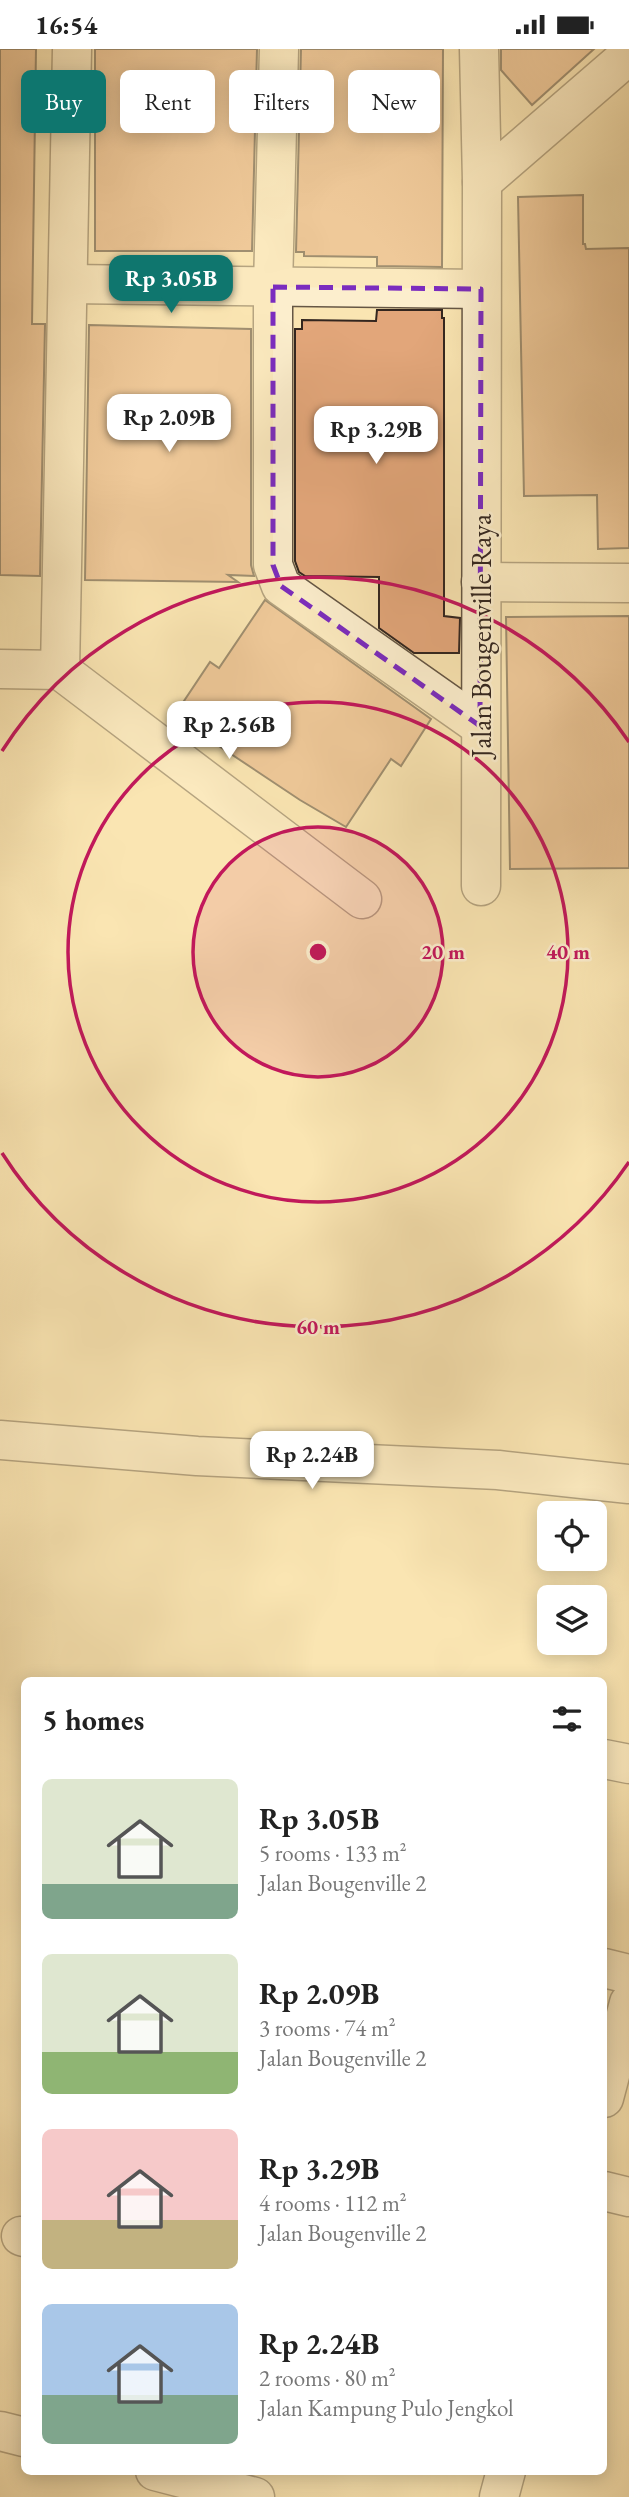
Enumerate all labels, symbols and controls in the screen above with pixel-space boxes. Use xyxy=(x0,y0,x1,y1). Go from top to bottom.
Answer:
text: 16:54 xyxy=(35,8,97,42)
chip: Buy xyxy=(21,70,106,133)
chip: Rent xyxy=(120,70,215,133)
chip: Filters xyxy=(229,70,334,133)
chip: New xyxy=(348,70,440,133)
pin: Rp 3.05B xyxy=(99,255,243,315)
text: Rp 3.05B xyxy=(125,263,217,293)
pin: Rp 2.09B xyxy=(97,395,241,454)
text: Rp 2.09B xyxy=(123,402,215,432)
pin: Rp 3.29B xyxy=(304,407,448,466)
text: Rp 3.29B xyxy=(330,414,422,444)
street label: Jalan Bougenville Raya xyxy=(463,513,499,760)
pin: Rp 2.56B xyxy=(157,701,301,761)
text: Rp 2.56B xyxy=(183,709,275,739)
text: 20 m xyxy=(421,938,465,965)
text: 40 m xyxy=(546,938,590,965)
centre of rings xyxy=(306,940,330,964)
text: 60 m xyxy=(296,1313,340,1340)
pin: Rp 2.24B xyxy=(240,1431,384,1491)
text: Rp 2.24B xyxy=(266,1439,358,1469)
map controls xyxy=(537,1501,607,1655)
button: locate xyxy=(537,1501,607,1571)
button: layers xyxy=(537,1585,607,1655)
text: 5 homes xyxy=(42,1700,144,1739)
icon: filters xyxy=(548,1700,586,1738)
text: Rp 3.05B xyxy=(259,1799,379,1838)
icon: home xyxy=(98,1807,182,1891)
text: 5 rooms · 133 m² xyxy=(259,1838,407,1868)
text: Jalan Bougenville 2 xyxy=(259,1868,426,1898)
text: Rp 2.09B xyxy=(259,1974,379,2013)
icon: home xyxy=(98,1982,182,2066)
text: 3 rooms · 74 m² xyxy=(259,2013,396,2043)
text: Jalan Bougenville 2 xyxy=(259,2043,426,2073)
text: Rp 3.29B xyxy=(259,2149,379,2188)
icon: home xyxy=(98,2157,182,2241)
text: 4 rooms · 112 m² xyxy=(259,2188,407,2218)
text: Jalan Bougenville 2 xyxy=(259,2218,426,2248)
text: Rp 2.24B xyxy=(259,2324,379,2363)
icon: home xyxy=(98,2332,182,2416)
text: 2 rooms · 80 m² xyxy=(259,2363,396,2393)
text: Jalan Kampung Pulo Jengkol xyxy=(259,2393,514,2423)

